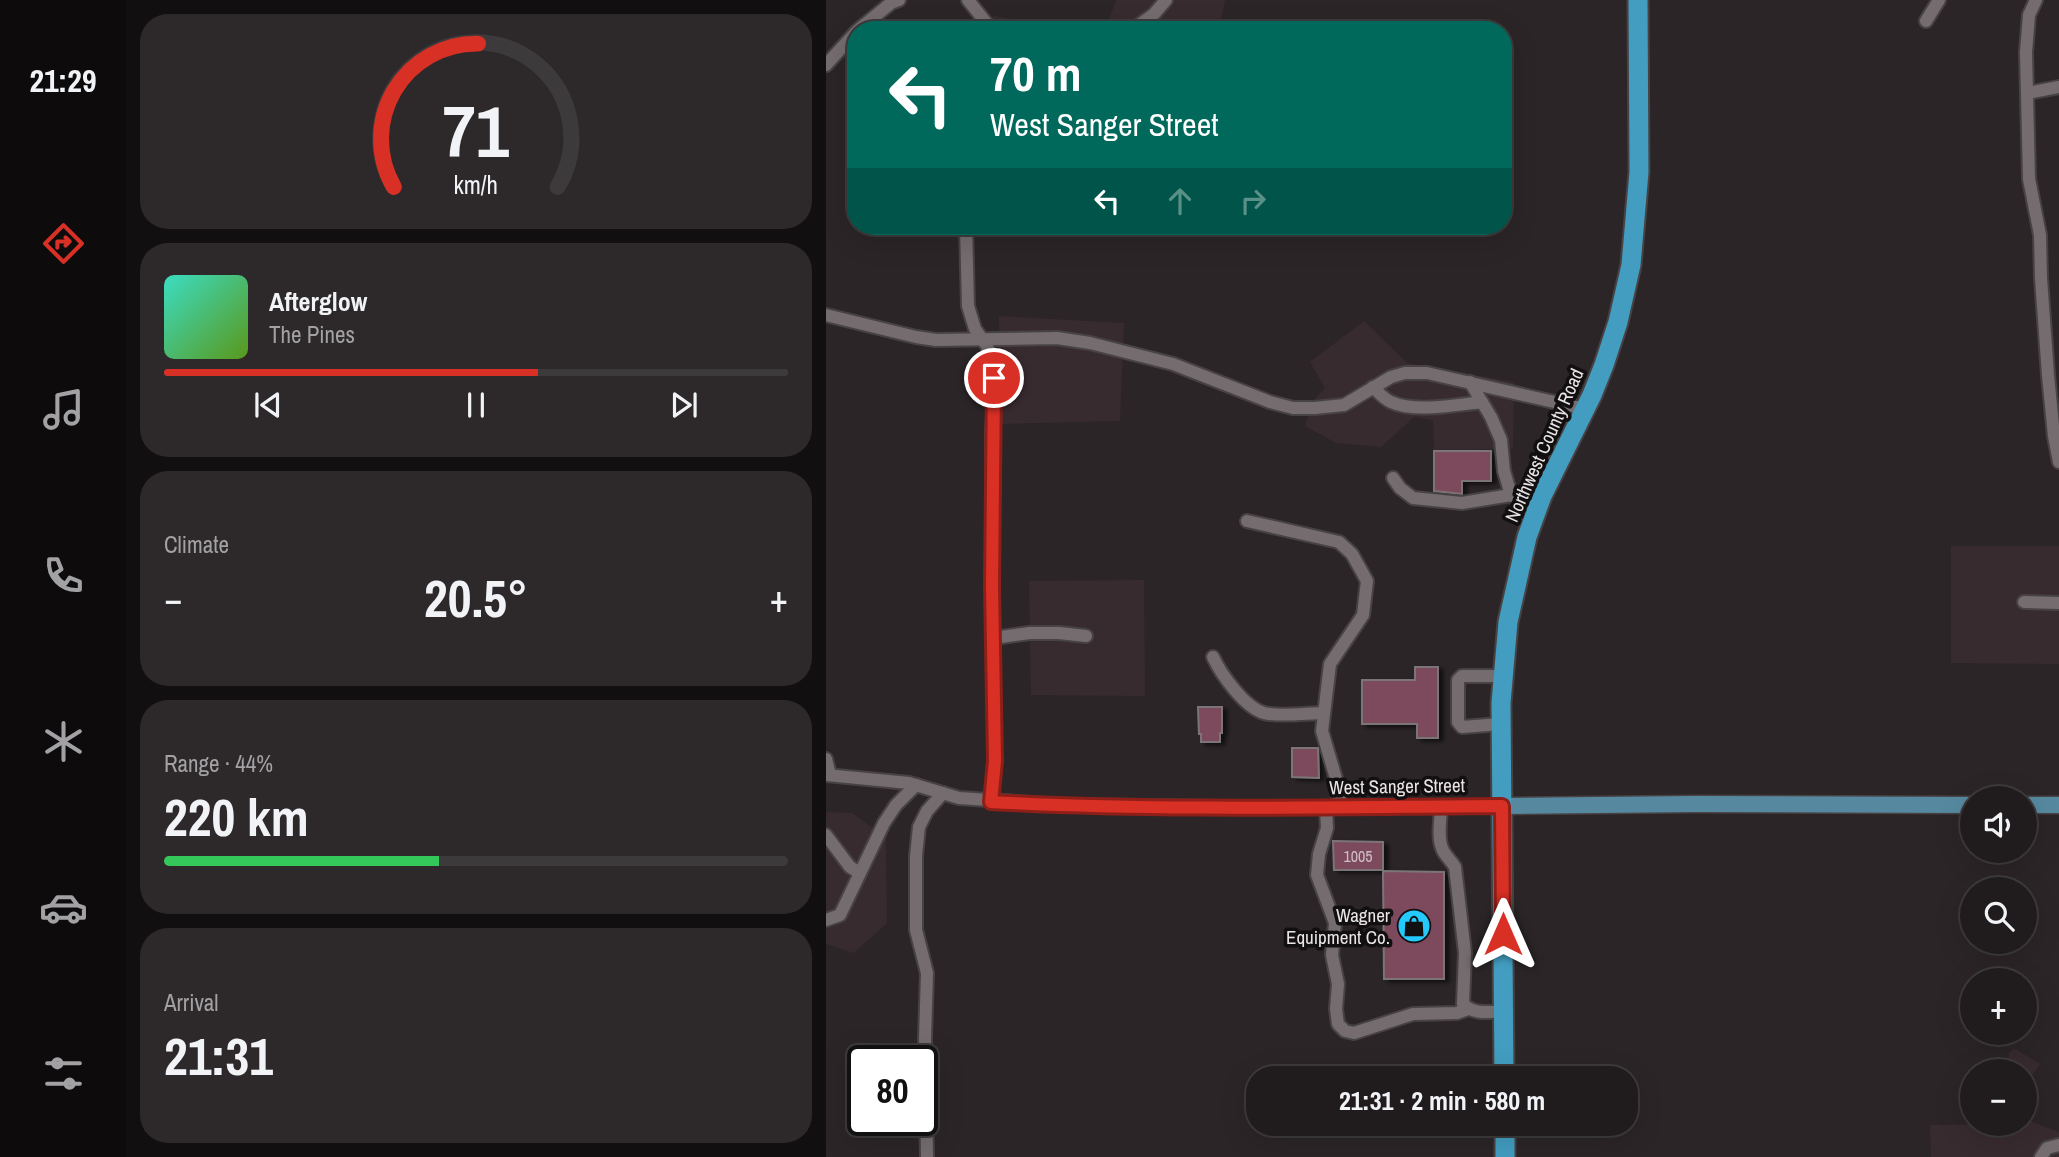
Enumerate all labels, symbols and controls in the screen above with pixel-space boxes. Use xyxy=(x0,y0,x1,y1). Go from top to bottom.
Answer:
text: 70 m xyxy=(990,40,1082,106)
icon: left xyxy=(875,49,966,140)
text: 21:29 xyxy=(29,59,97,102)
text: 71 xyxy=(443,83,510,181)
text: West Sanger Street xyxy=(990,103,1219,146)
text: km/h xyxy=(454,168,498,202)
icon: left xyxy=(1088,182,1126,220)
icon: ahead xyxy=(1161,182,1199,220)
icon: right xyxy=(1234,182,1272,220)
icon: directions xyxy=(39,219,88,268)
text: Afterglow xyxy=(269,284,367,319)
text: The Pines xyxy=(269,319,355,350)
pin xyxy=(964,348,1024,408)
icon: arrive xyxy=(975,359,1013,397)
street label: Northwest County Road xyxy=(1498,364,1590,526)
icon: music xyxy=(39,385,88,434)
icon: previous xyxy=(249,386,287,424)
icon: pause xyxy=(457,386,495,424)
icon: next xyxy=(665,386,703,424)
text: Climate xyxy=(164,529,229,560)
icon: phone xyxy=(39,551,88,600)
text: 20.5° xyxy=(424,563,528,633)
text: − xyxy=(164,573,182,624)
text: + xyxy=(770,573,788,624)
icon: climate xyxy=(39,717,88,766)
text: Range · 44% xyxy=(164,748,273,779)
street label: West Sanger Street xyxy=(1329,772,1466,800)
text: 220 km xyxy=(164,782,309,852)
map controls xyxy=(1960,786,2037,1136)
button: sound xyxy=(1960,786,2037,863)
house number: 1005 xyxy=(1343,845,1373,867)
button: search xyxy=(1960,877,2037,954)
icon: car xyxy=(39,883,88,932)
position arrow xyxy=(1466,897,1540,971)
place label: Wagner Equipment Co. xyxy=(1286,902,1391,950)
shop icon: Wagner Equipment Co. xyxy=(1395,907,1433,945)
button: + xyxy=(1960,968,2037,1045)
text: Arrival xyxy=(164,987,219,1018)
text: 21:31 xyxy=(164,1021,273,1091)
speed limit sign: 80 xyxy=(847,1045,938,1136)
icon: filters xyxy=(39,1049,88,1098)
button: − xyxy=(1960,1059,2037,1136)
text: 21:31 · 2 min · 580 m xyxy=(1339,1083,1545,1118)

